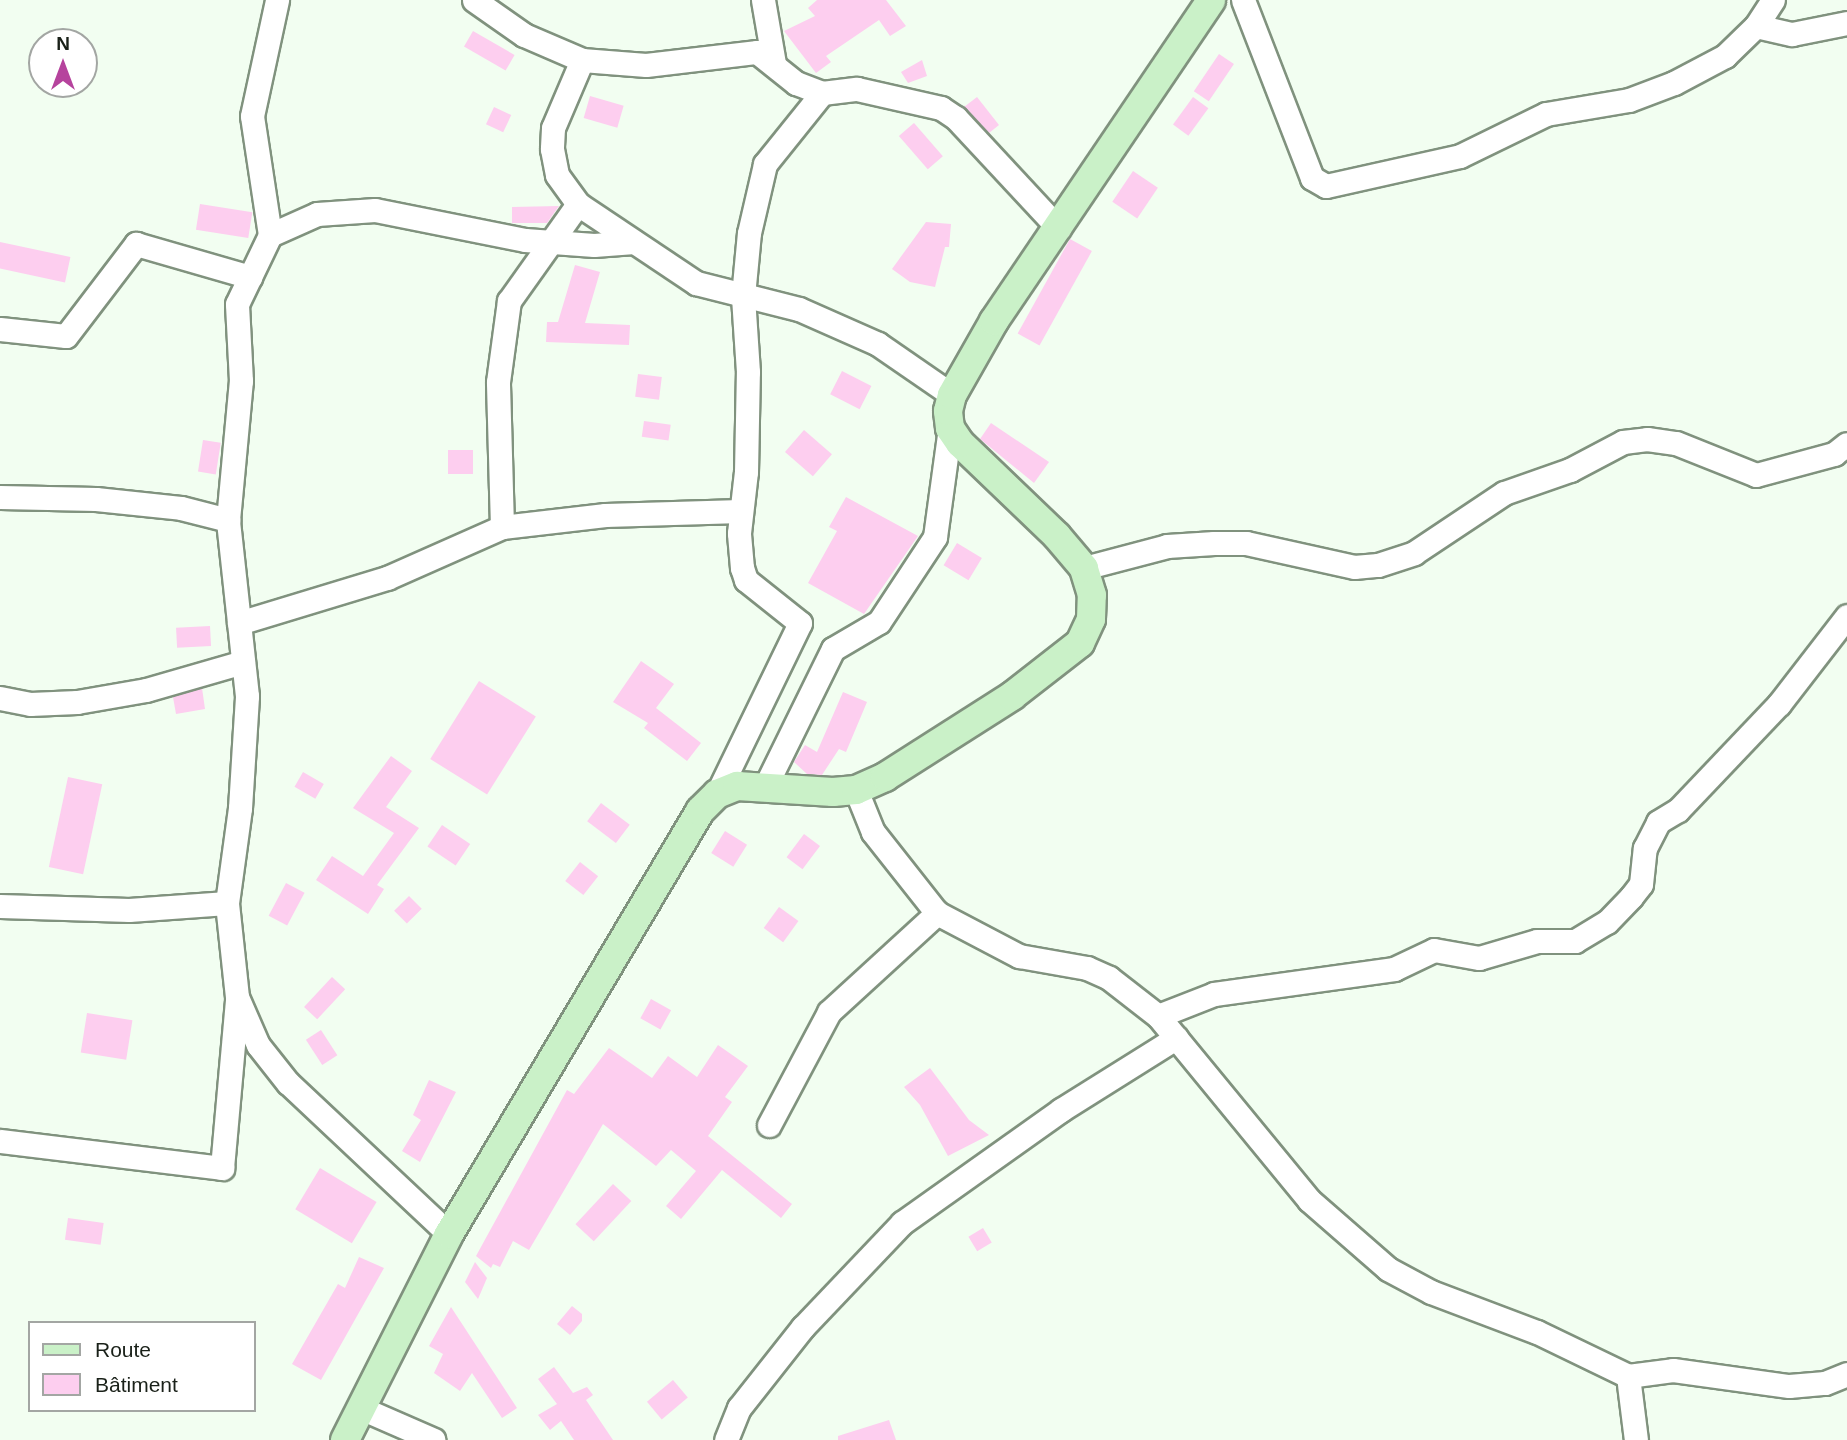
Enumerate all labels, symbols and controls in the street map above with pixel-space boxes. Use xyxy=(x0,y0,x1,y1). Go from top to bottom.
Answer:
north arrow xyxy=(28,28,98,98)
text: N xyxy=(56,33,70,54)
legend xyxy=(28,1321,256,1412)
text: Route xyxy=(95,1338,151,1361)
text: Bâtiment xyxy=(95,1373,178,1396)

